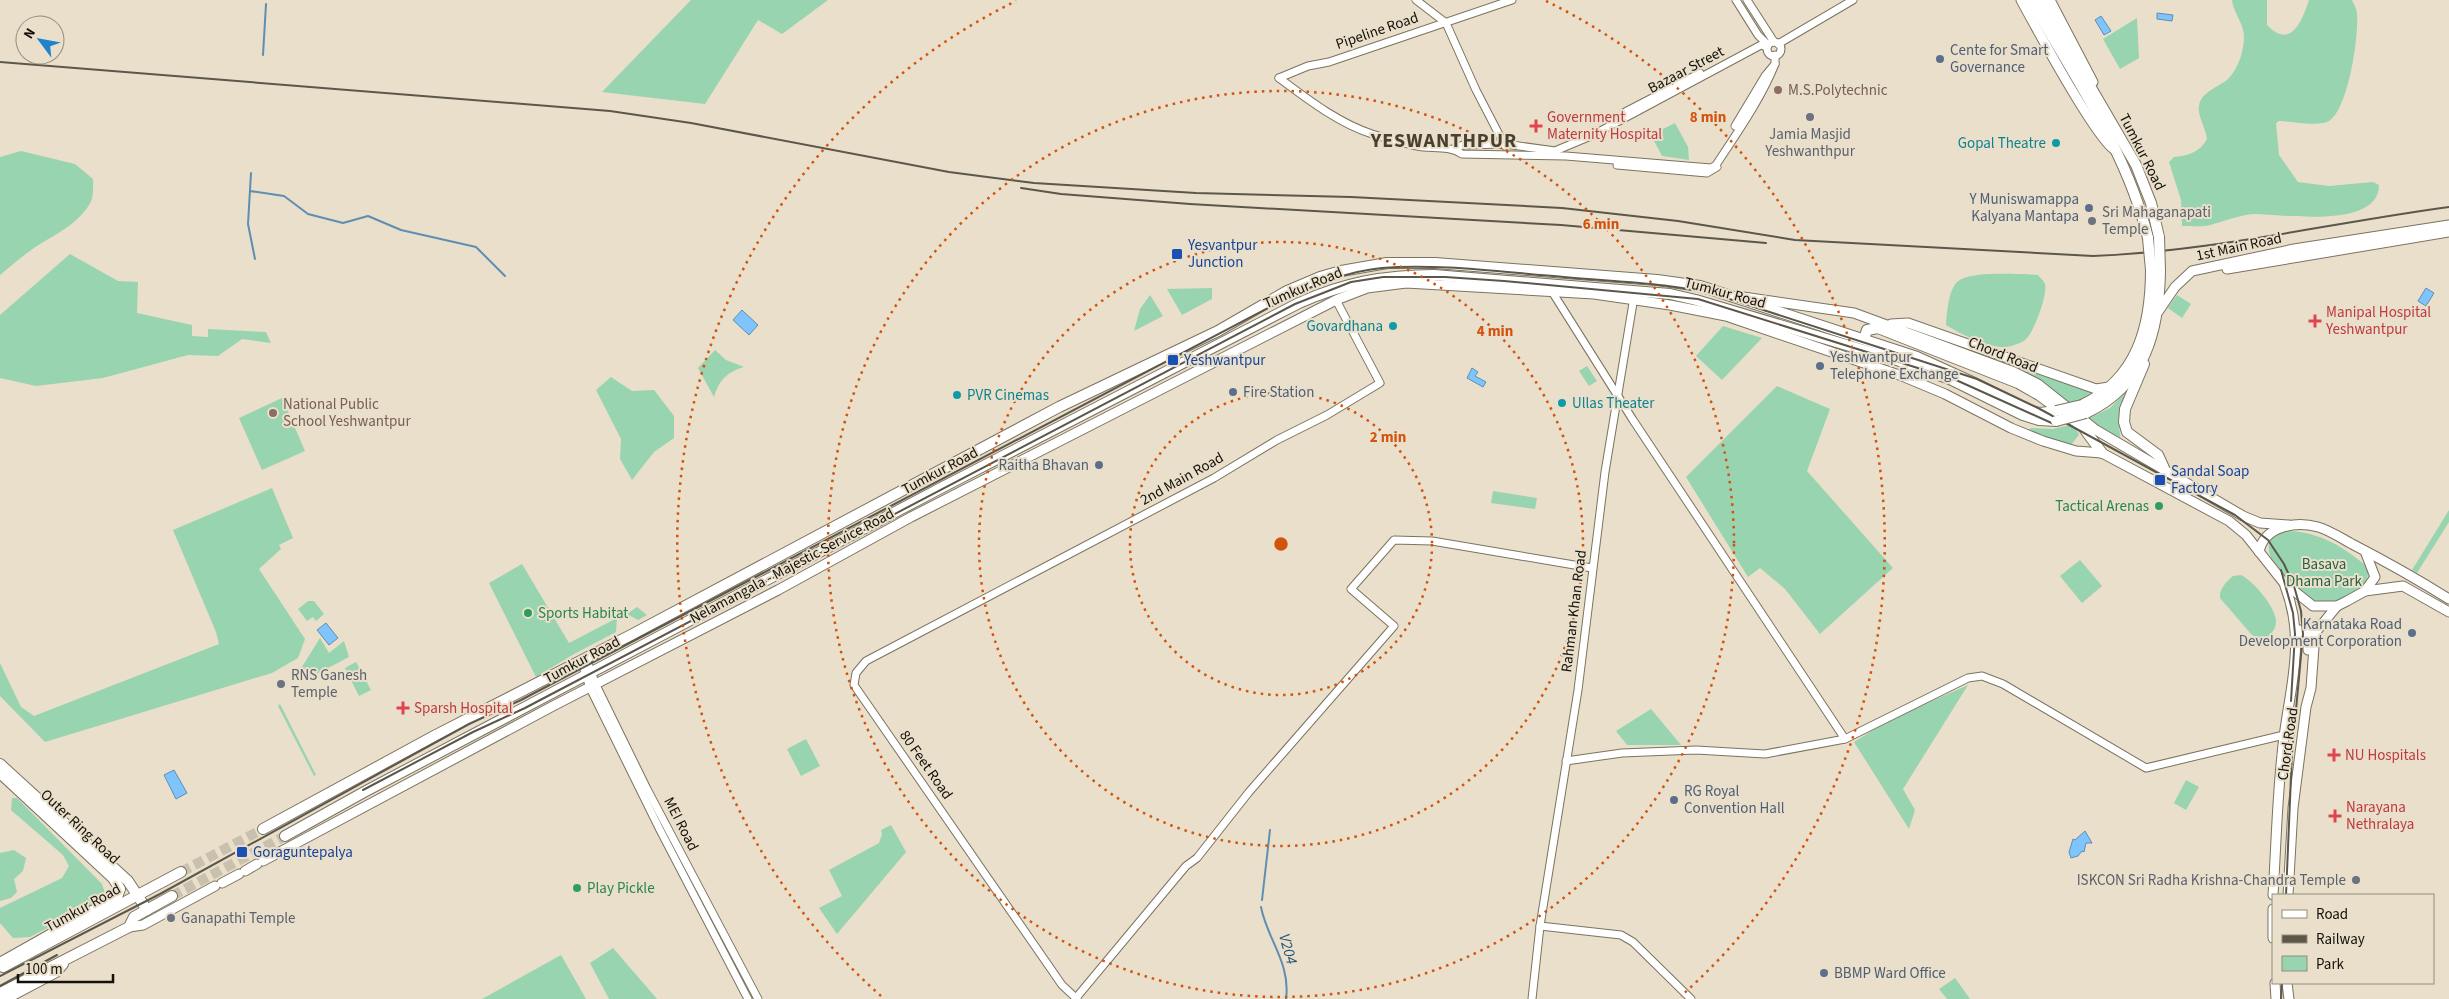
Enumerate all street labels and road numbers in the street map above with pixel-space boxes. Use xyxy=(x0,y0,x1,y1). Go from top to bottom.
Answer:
street label: Pipeline Road xyxy=(1333,7,1421,55)
street label: Bazaar Street xyxy=(1644,41,1728,99)
street label: Tumkur Road xyxy=(2114,110,2170,194)
street label: 1st Main Road xyxy=(2194,228,2284,266)
street label: Tumkur Road xyxy=(1260,262,1346,314)
street label: Tumkur Road xyxy=(1682,272,1768,314)
street label: Chord Road xyxy=(1965,332,2041,378)
street label: Tumkur Road xyxy=(898,442,982,500)
street label: 2nd Main Road xyxy=(1136,447,1228,511)
street label: Nelamangala - Majestic Service Road xyxy=(686,503,898,629)
street label: Rahman Khan Road xyxy=(1556,549,1592,673)
street label: Tumkur Road xyxy=(540,631,624,689)
street label: Chord Road xyxy=(2272,706,2304,782)
street label: 80 Feet Road xyxy=(894,726,958,804)
street label: Outer Ring Road xyxy=(36,785,124,869)
street label: MEI Road xyxy=(658,793,704,855)
street label: Tumkur Road xyxy=(41,879,125,937)

